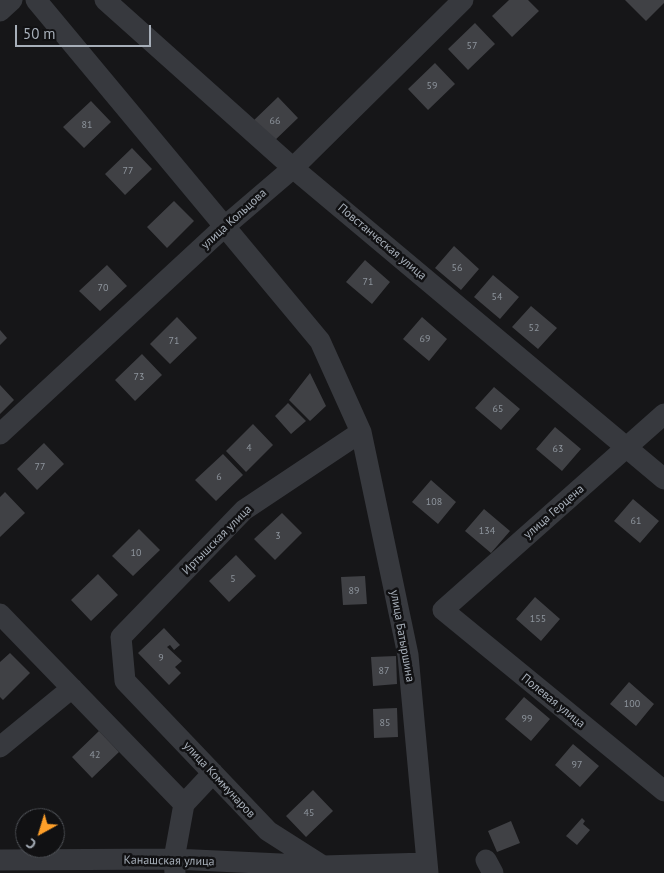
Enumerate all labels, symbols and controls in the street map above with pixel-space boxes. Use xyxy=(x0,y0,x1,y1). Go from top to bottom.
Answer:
scale bar xyxy=(18,15,154,47)
text: 50 m xyxy=(23,24,56,43)
house number: 57 xyxy=(467,40,477,52)
house number: 59 xyxy=(427,80,437,92)
house number: 66 xyxy=(270,115,280,127)
house number: 81 xyxy=(82,119,92,131)
house number: 77 xyxy=(123,165,133,177)
street label: улица Кольцова xyxy=(198,186,270,252)
street label: Повстанческая улица xyxy=(335,201,429,283)
house number: 56 xyxy=(452,262,462,274)
house number: 71 xyxy=(363,276,373,288)
house number: 70 xyxy=(98,282,108,294)
house number: 54 xyxy=(492,291,502,303)
house number: 52 xyxy=(529,322,539,334)
house number: 69 xyxy=(420,333,430,345)
house number: 71 xyxy=(169,335,179,347)
house number: 73 xyxy=(134,371,144,383)
house number: 65 xyxy=(493,403,503,415)
house number: 4 xyxy=(246,442,252,454)
house number: 63 xyxy=(553,443,563,455)
house number: 77 xyxy=(35,461,45,473)
house number: 6 xyxy=(216,471,222,483)
street label: улица Герцена xyxy=(521,482,587,542)
house number: 108 xyxy=(426,496,442,508)
street label: Иртышская улица xyxy=(179,502,255,578)
house number: 61 xyxy=(631,515,641,527)
house number: 134 xyxy=(479,525,495,537)
house number: 3 xyxy=(275,530,281,542)
house number: 10 xyxy=(131,547,141,559)
house number: 5 xyxy=(230,573,236,585)
house number: 89 xyxy=(349,585,359,597)
street label: улица Батыршина xyxy=(387,589,417,683)
house number: 155 xyxy=(530,613,546,625)
house number: 9 xyxy=(158,652,164,664)
house number: 87 xyxy=(379,665,389,677)
street label: Полевая улица xyxy=(518,671,588,731)
house number: 100 xyxy=(624,698,640,710)
house number: 99 xyxy=(522,713,532,725)
house number: 85 xyxy=(380,717,390,729)
street label: улица Коммунаров xyxy=(180,739,258,821)
house number: 42 xyxy=(90,749,100,761)
house number: 97 xyxy=(572,759,582,771)
house number: 45 xyxy=(304,807,314,819)
north arrow xyxy=(15,808,65,858)
text: С xyxy=(22,834,40,853)
street label: Канашская улица xyxy=(123,853,215,869)

